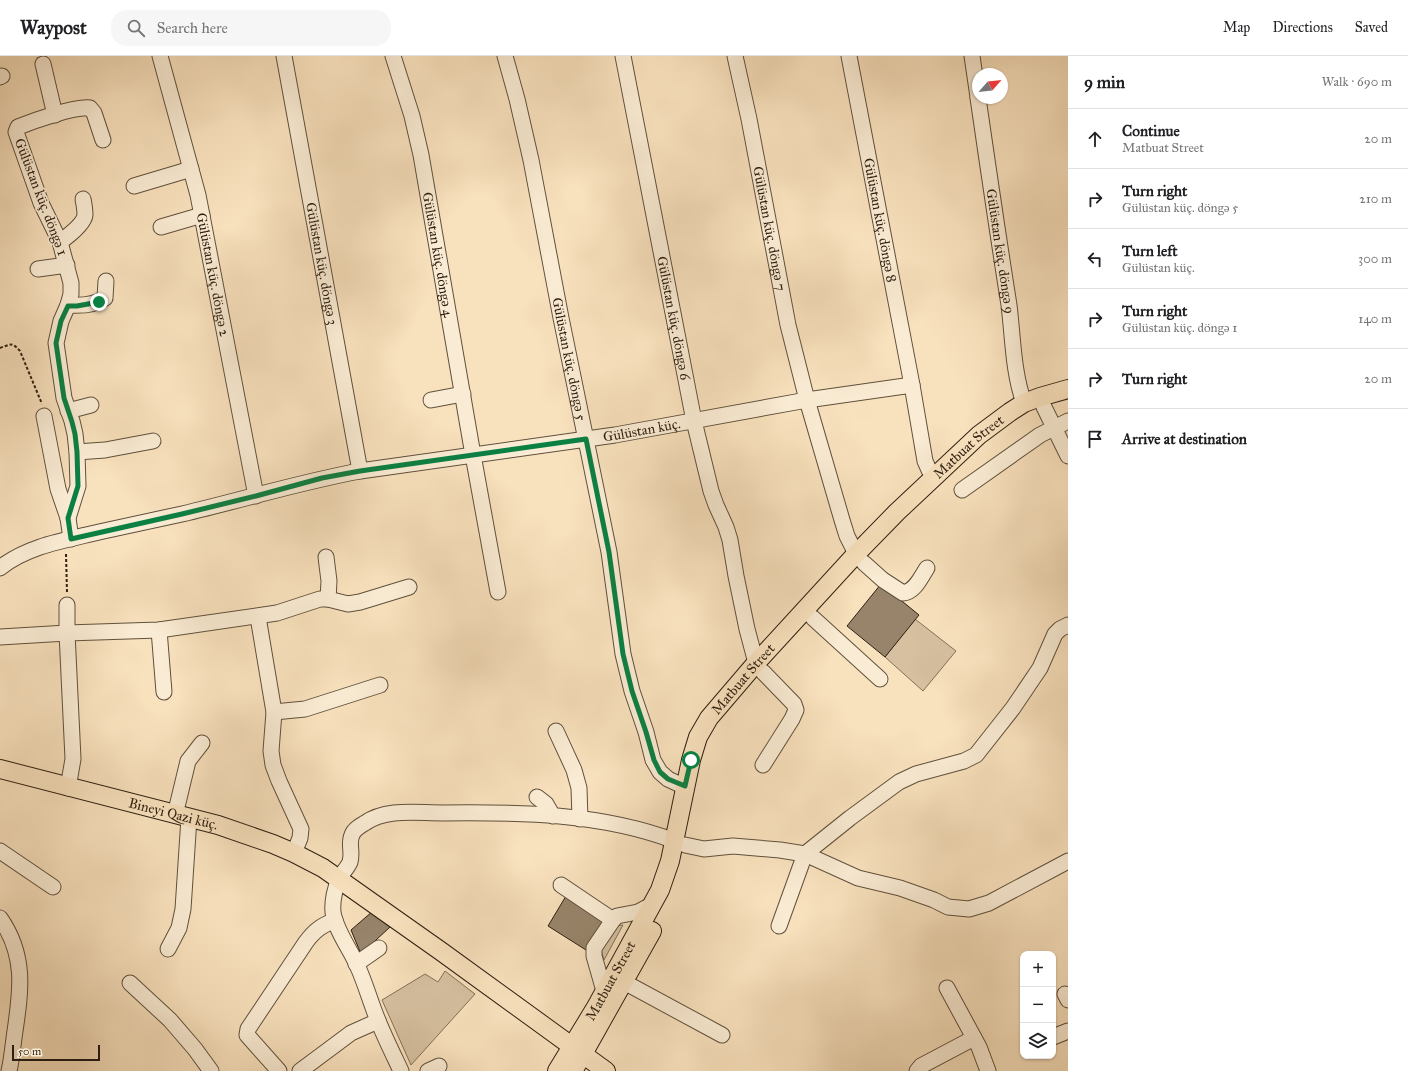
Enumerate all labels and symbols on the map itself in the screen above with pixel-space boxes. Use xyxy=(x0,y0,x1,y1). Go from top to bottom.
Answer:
north arrow xyxy=(972,68,1008,104)
street label: Gülüstan küç. döngə 1 xyxy=(11,136,71,258)
street label: Gülüstan küç. döngə 8 xyxy=(860,156,901,284)
street label: Gülüstan küç. döngə 7 xyxy=(750,165,790,292)
street label: Gülüstan küç. döngə 9 xyxy=(983,188,1018,315)
street label: Gülüstan küç. döngə 4 xyxy=(419,191,458,320)
street label: Gülüstan küç. döngə 3 xyxy=(302,201,342,326)
street label: Gülüstan küç. döngə 2 xyxy=(193,211,234,338)
street label: Gülüstan küç. döngə 6 xyxy=(654,255,695,382)
route end xyxy=(90,293,108,311)
street label: Gülüstan küç. döngə 5 xyxy=(549,296,590,423)
street label: Matbuat Street xyxy=(930,411,1007,482)
street label: Gülüstan küç. xyxy=(602,415,682,445)
street label: Matbuat Street xyxy=(708,640,778,718)
route start xyxy=(682,751,700,769)
street label: Bineyi Qazi küç. xyxy=(127,794,220,833)
street label: Matbuat Street xyxy=(581,938,639,1023)
scale bar xyxy=(12,1043,100,1062)

